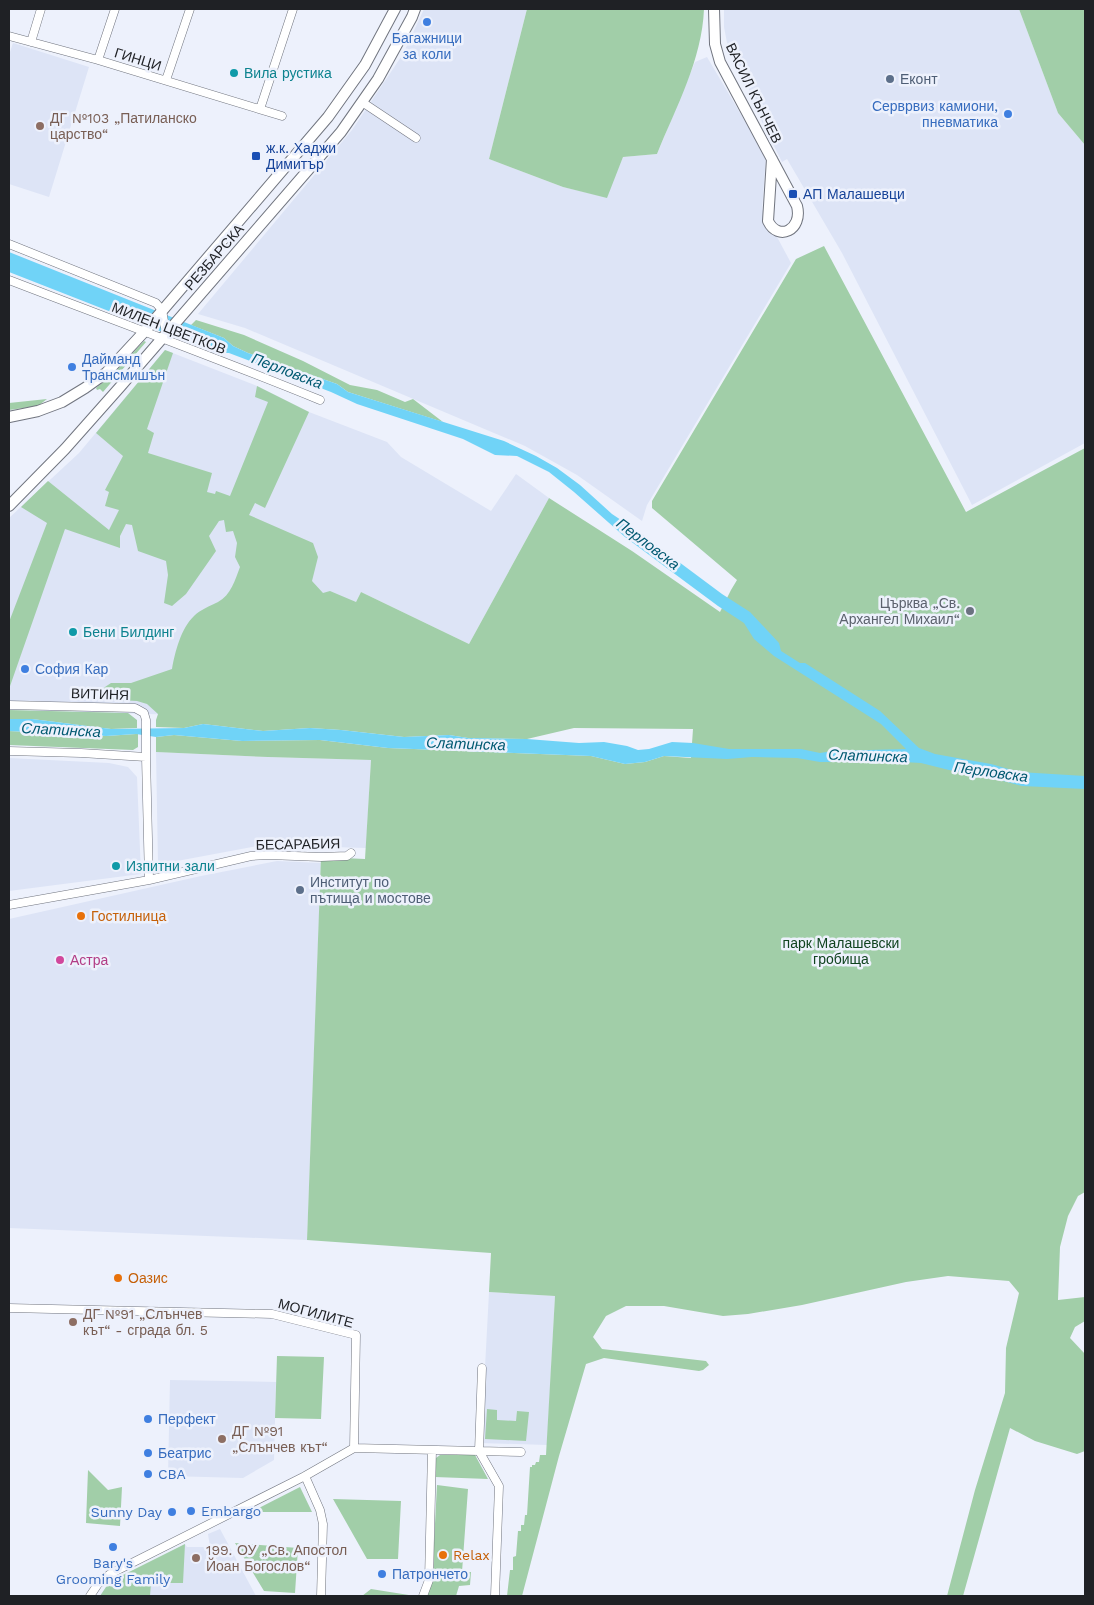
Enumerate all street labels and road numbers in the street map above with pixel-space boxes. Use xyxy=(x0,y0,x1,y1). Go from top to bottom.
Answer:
street label: ВАСИЛ КЪНЧЕВ xyxy=(723,40,785,146)
street label: ГИНЦИ xyxy=(113,44,163,74)
street label: РЕЗБАРСКА xyxy=(181,220,247,293)
street label: МИЛЕН ЦВЕТКОВ xyxy=(110,299,228,357)
street label: ВИТИНЯ xyxy=(71,685,129,703)
street label: БЕСАРАБИЯ xyxy=(255,835,341,853)
street label: МОГИЛИТЕ xyxy=(277,1295,355,1331)

